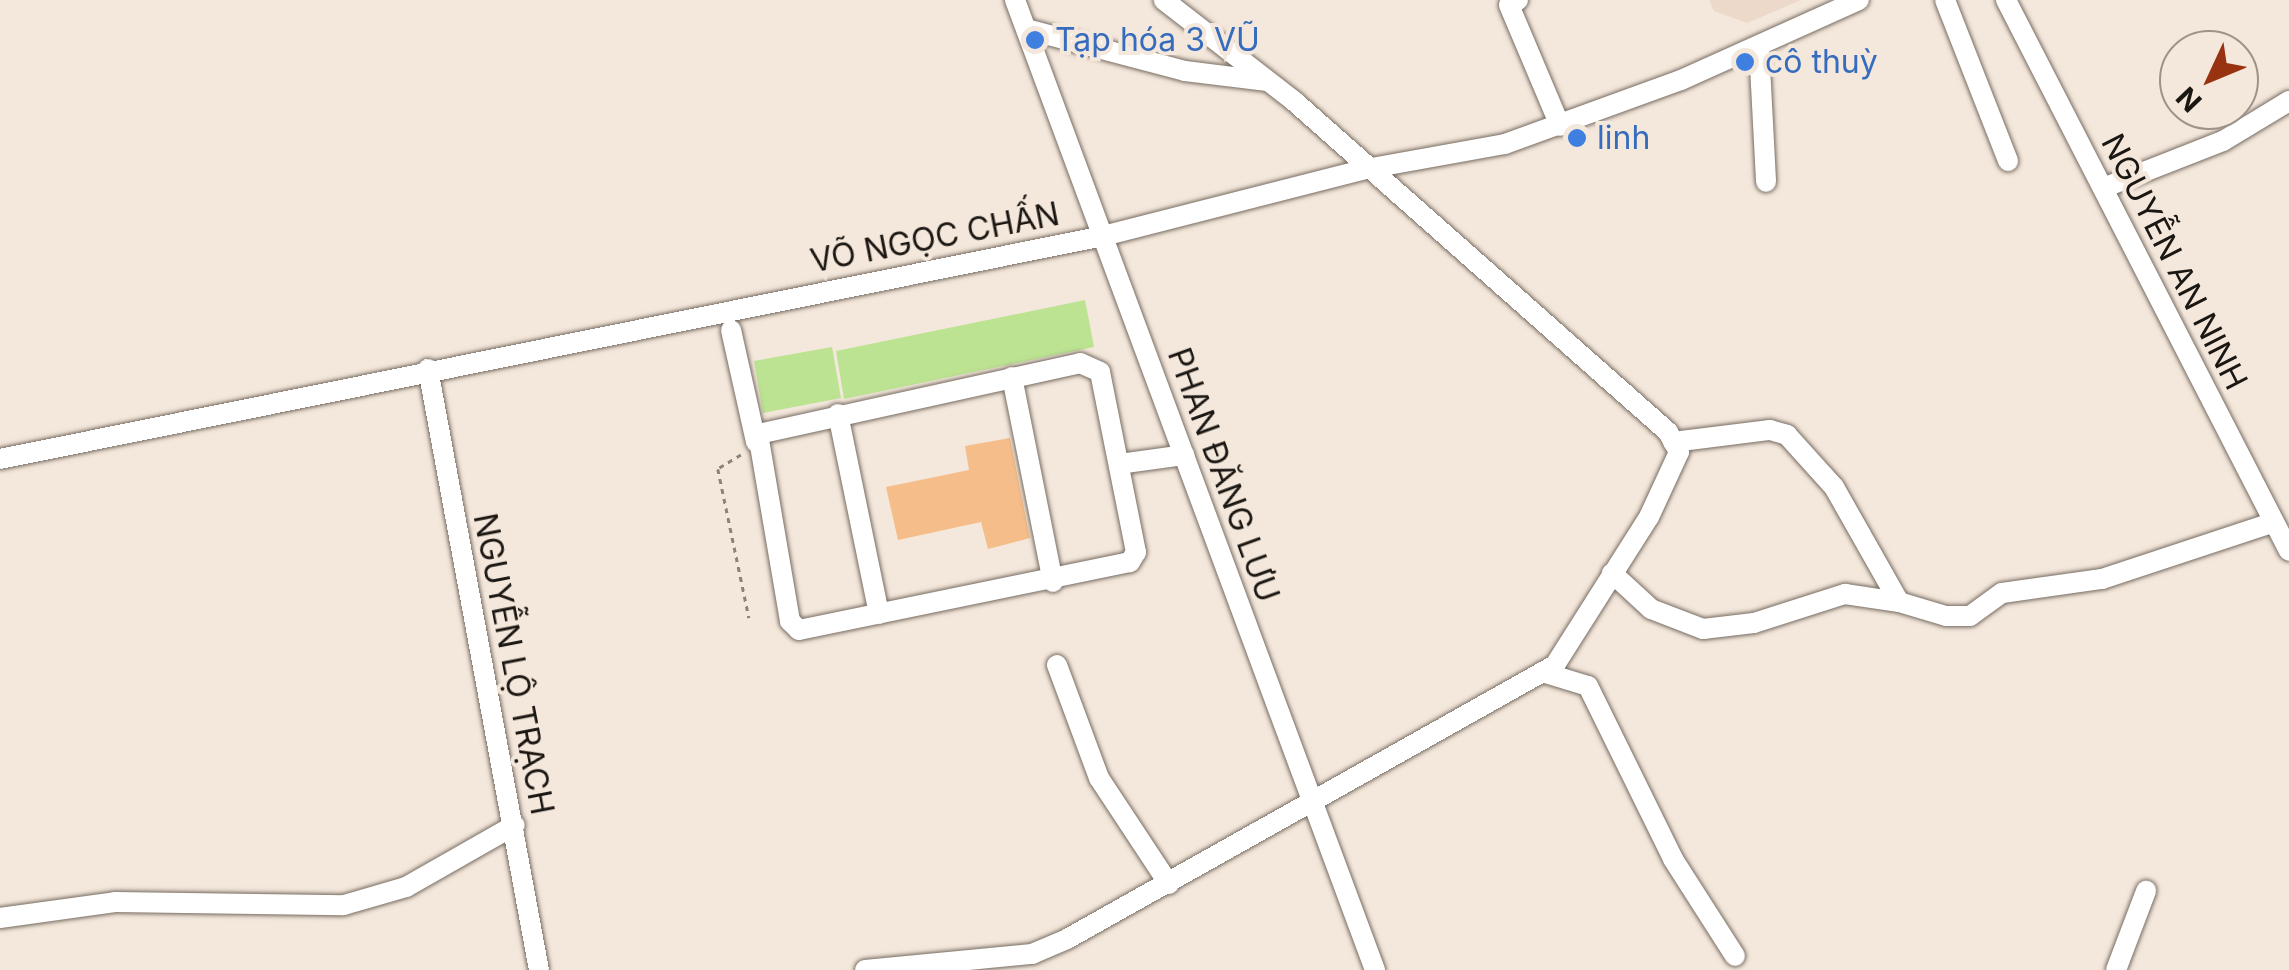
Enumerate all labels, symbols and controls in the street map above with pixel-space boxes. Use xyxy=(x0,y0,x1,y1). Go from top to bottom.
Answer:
place label: Tạp hóa 3 VŨ xyxy=(1055,21,1260,59)
marker: Tạp hóa 3 VŨ xyxy=(1024,29,1046,51)
north arrow xyxy=(2159,30,2259,130)
place label: cô thuỳ xyxy=(1765,43,1878,81)
marker: cô thuỳ xyxy=(1734,51,1756,73)
text: N xyxy=(2169,80,2209,119)
place label: linh xyxy=(1597,119,1650,157)
marker: linh xyxy=(1566,127,1588,149)
street label: NGUYỄN AN NINH xyxy=(2093,128,2255,396)
street label: VÕ NGỌC CHẤN xyxy=(807,195,1063,281)
street label: PHAN ĐĂNG LƯU xyxy=(1159,343,1287,607)
street label: NGUYỄN LỘ TRẠCH xyxy=(465,510,561,818)

